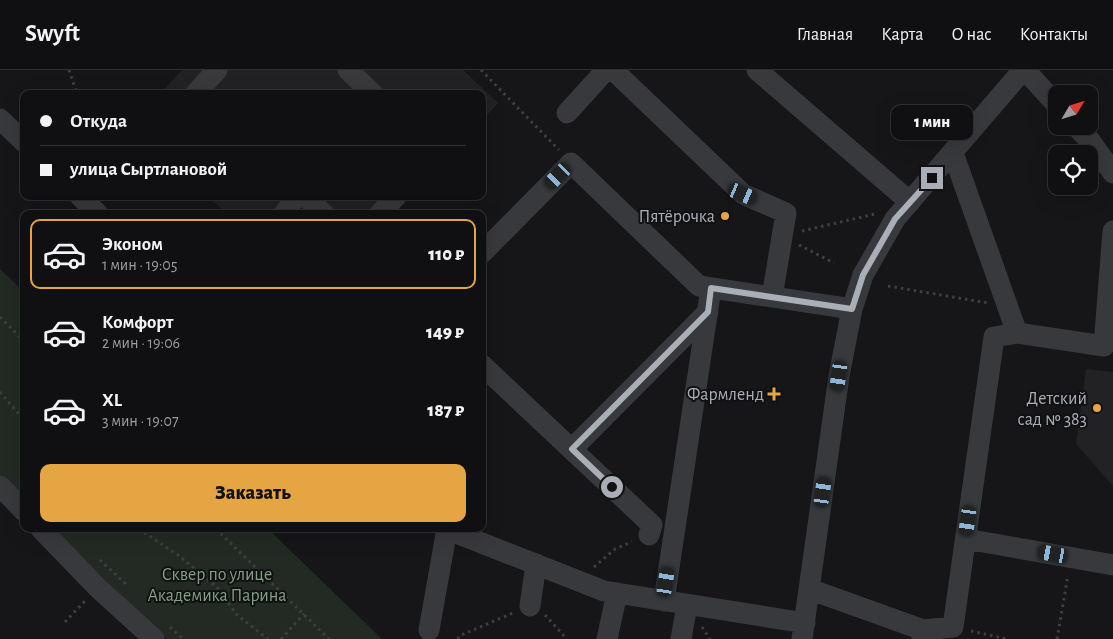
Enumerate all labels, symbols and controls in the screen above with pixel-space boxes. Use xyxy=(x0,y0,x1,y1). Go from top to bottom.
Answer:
text: Swyft xyxy=(25,22,80,46)
text: Главная xyxy=(797,26,853,44)
text: Карта xyxy=(881,26,923,44)
text: О нас xyxy=(951,26,992,44)
text: Контакты xyxy=(1020,26,1088,44)
north arrow xyxy=(1048,85,1098,135)
map controls xyxy=(1048,85,1098,195)
callout: 1 мин xyxy=(891,106,973,140)
text: Откуда xyxy=(70,112,127,131)
text: 1 мин xyxy=(914,114,950,130)
button: locate xyxy=(1048,145,1098,195)
text: улица Сыртлановой xyxy=(70,160,227,179)
car xyxy=(542,160,573,192)
route end xyxy=(921,167,943,189)
car xyxy=(726,181,759,207)
place label: Пятёрочка xyxy=(638,208,715,226)
marker: Пятёрочка xyxy=(719,210,731,222)
icon: car xyxy=(42,232,87,277)
text: Эконом xyxy=(102,235,163,254)
text: 110 ₽ xyxy=(428,245,464,264)
text: 1 мин · 19:05 xyxy=(102,257,178,273)
icon: car xyxy=(42,310,87,355)
text: Комфорт xyxy=(102,313,173,332)
text: 149 ₽ xyxy=(426,323,464,342)
text: 2 мин · 19:06 xyxy=(102,335,180,351)
car xyxy=(829,360,848,392)
place label: Фармленд xyxy=(687,386,764,404)
icon: car xyxy=(42,388,87,433)
marker: Фармленд xyxy=(768,388,780,400)
place label: Детский сад № 383 xyxy=(1018,390,1087,429)
text: XL xyxy=(102,391,122,410)
text: 187 ₽ xyxy=(427,401,464,420)
marker: Детский сад № 383 xyxy=(1091,402,1103,414)
text: 3 мин · 19:07 xyxy=(102,413,179,429)
button: Заказать xyxy=(40,464,466,522)
route start xyxy=(601,476,623,498)
car xyxy=(813,476,832,508)
car xyxy=(958,505,977,537)
car xyxy=(1036,544,1069,564)
park label: Сквер по улице Академика Парина xyxy=(147,566,287,605)
car xyxy=(656,566,675,598)

